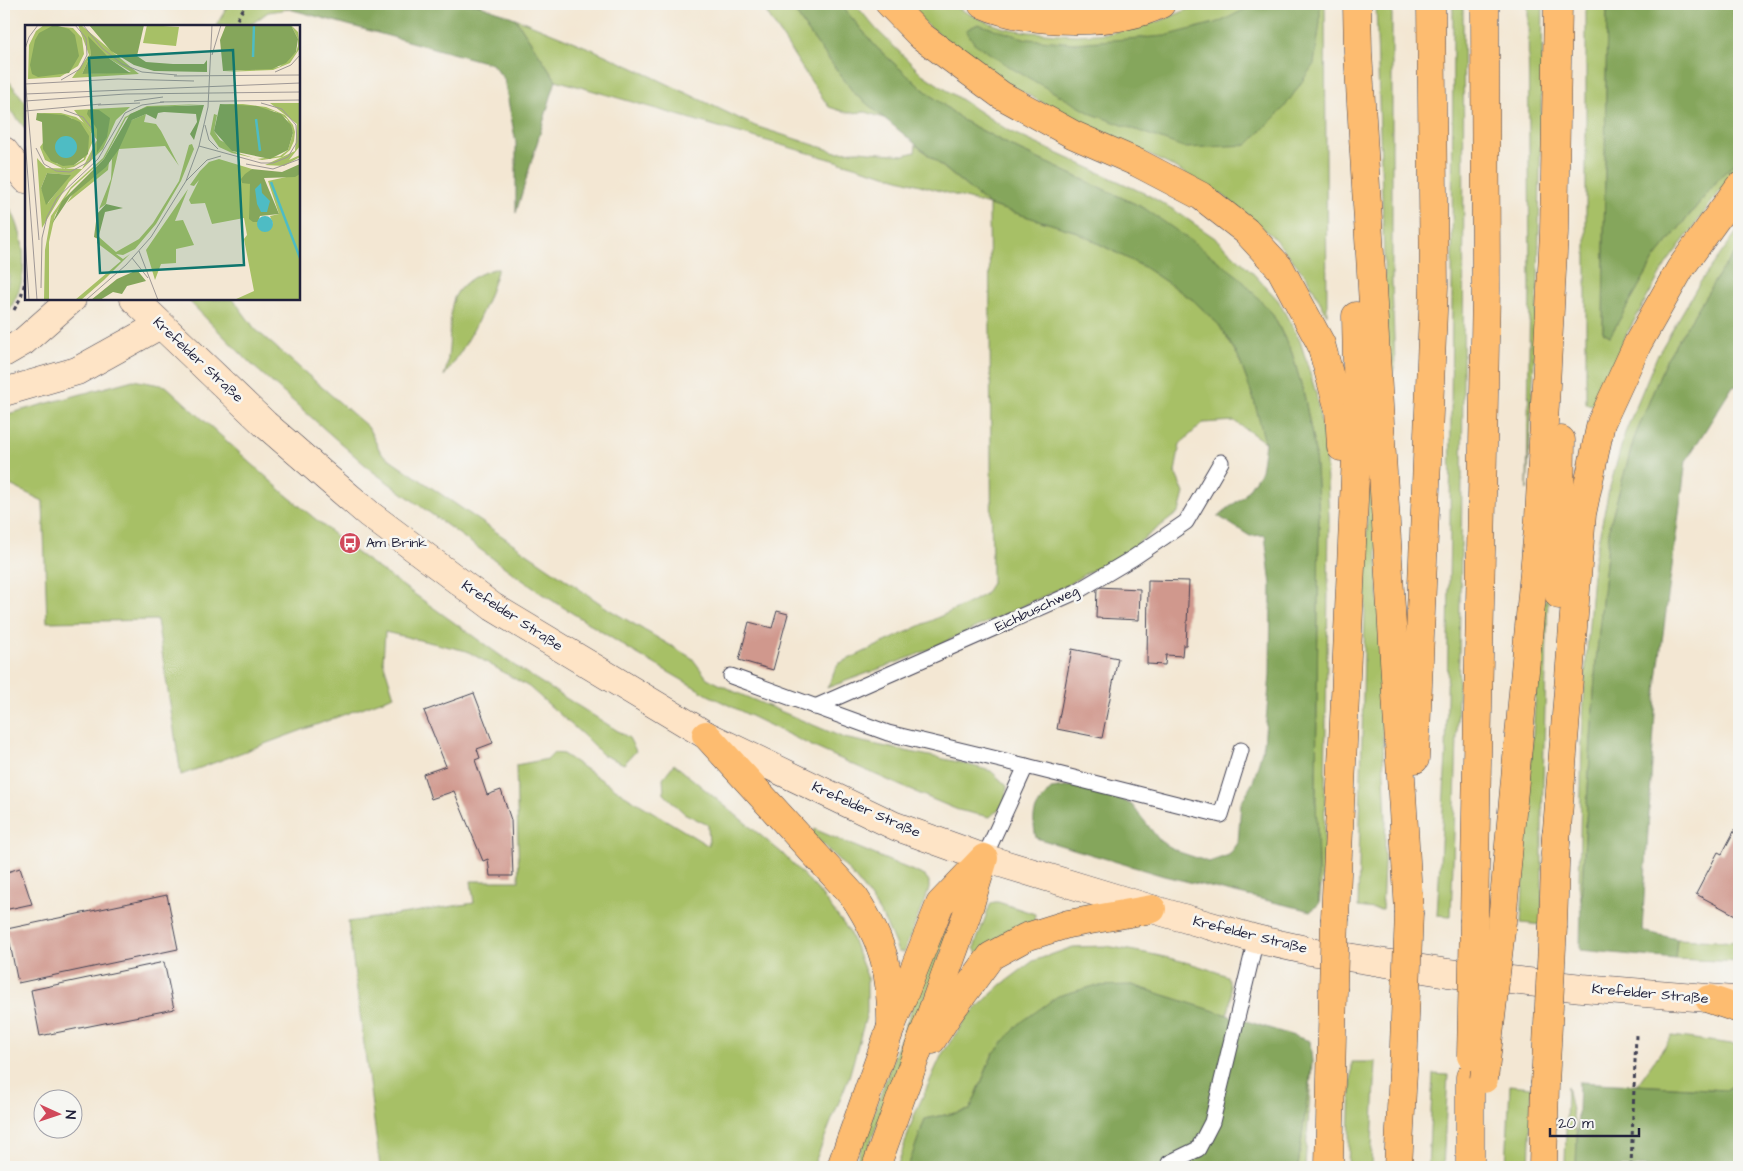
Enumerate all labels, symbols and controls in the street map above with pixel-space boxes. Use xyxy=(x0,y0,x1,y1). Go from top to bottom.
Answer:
inset map xyxy=(25,25,300,300)
street label: Krefelder Straße xyxy=(148,313,248,407)
bus stop icon: Am Brink xyxy=(338,531,362,555)
place label: Am Brink xyxy=(366,533,427,553)
street label: Krefelder Straße xyxy=(457,576,567,656)
street label: Eichbuschweg xyxy=(992,581,1082,637)
street label: Krefelder Straße xyxy=(808,777,924,843)
street label: Krefelder Straße xyxy=(1191,911,1310,959)
street label: Krefelder Straße xyxy=(1591,979,1710,1009)
north arrow xyxy=(32,1088,82,1138)
scale bar xyxy=(1550,1106,1639,1138)
text: N xyxy=(60,1110,80,1120)
text: 20 m xyxy=(1558,1113,1594,1134)

